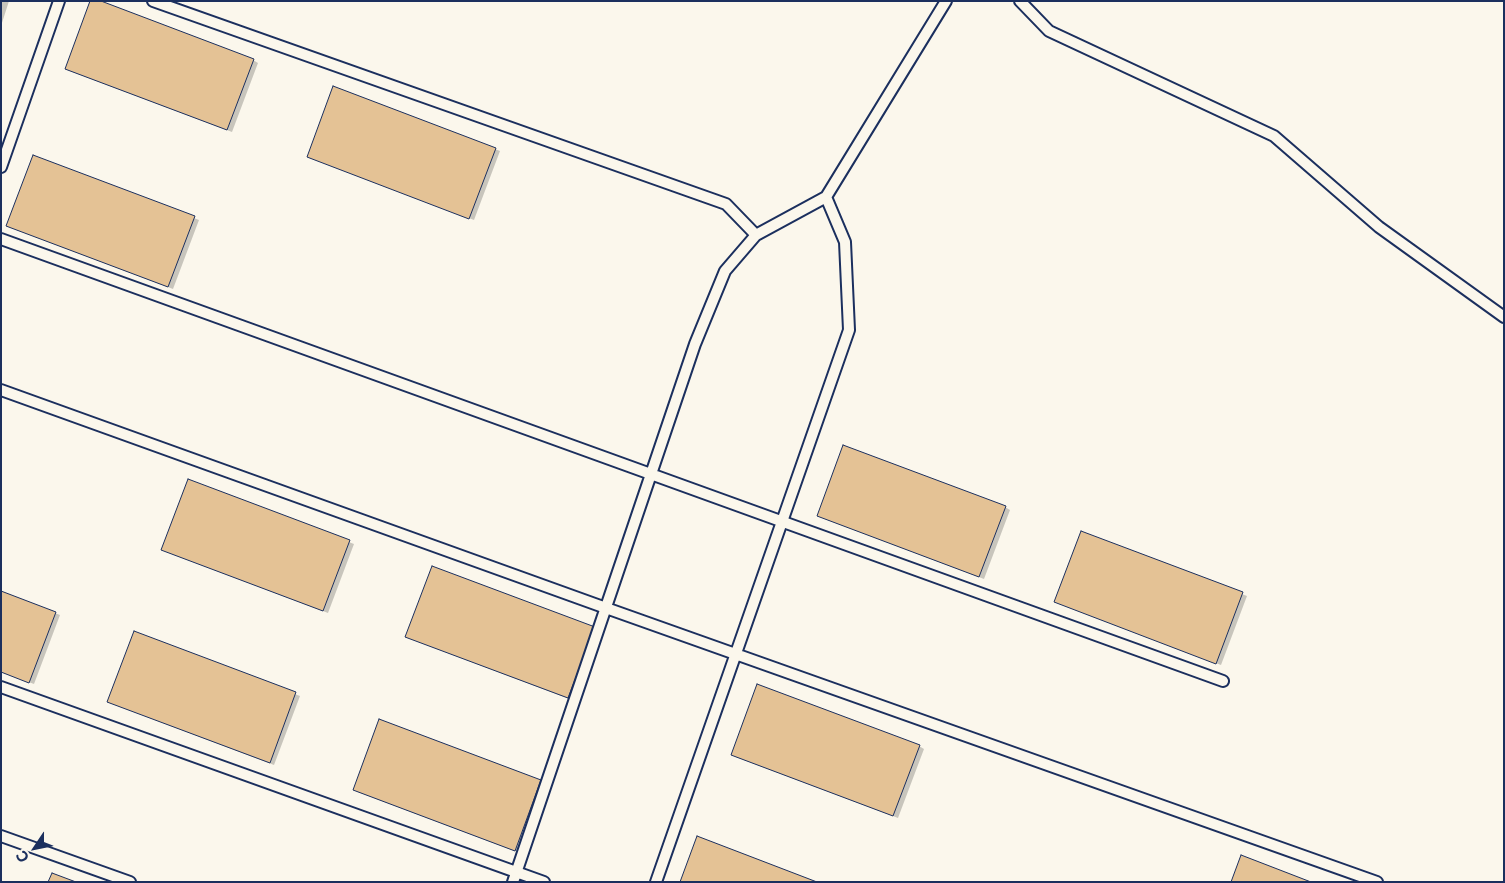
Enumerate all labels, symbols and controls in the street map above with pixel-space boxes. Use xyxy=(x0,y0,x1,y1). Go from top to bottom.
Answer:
north arrow xyxy=(10,823,60,873)
text: С xyxy=(11,846,34,867)

